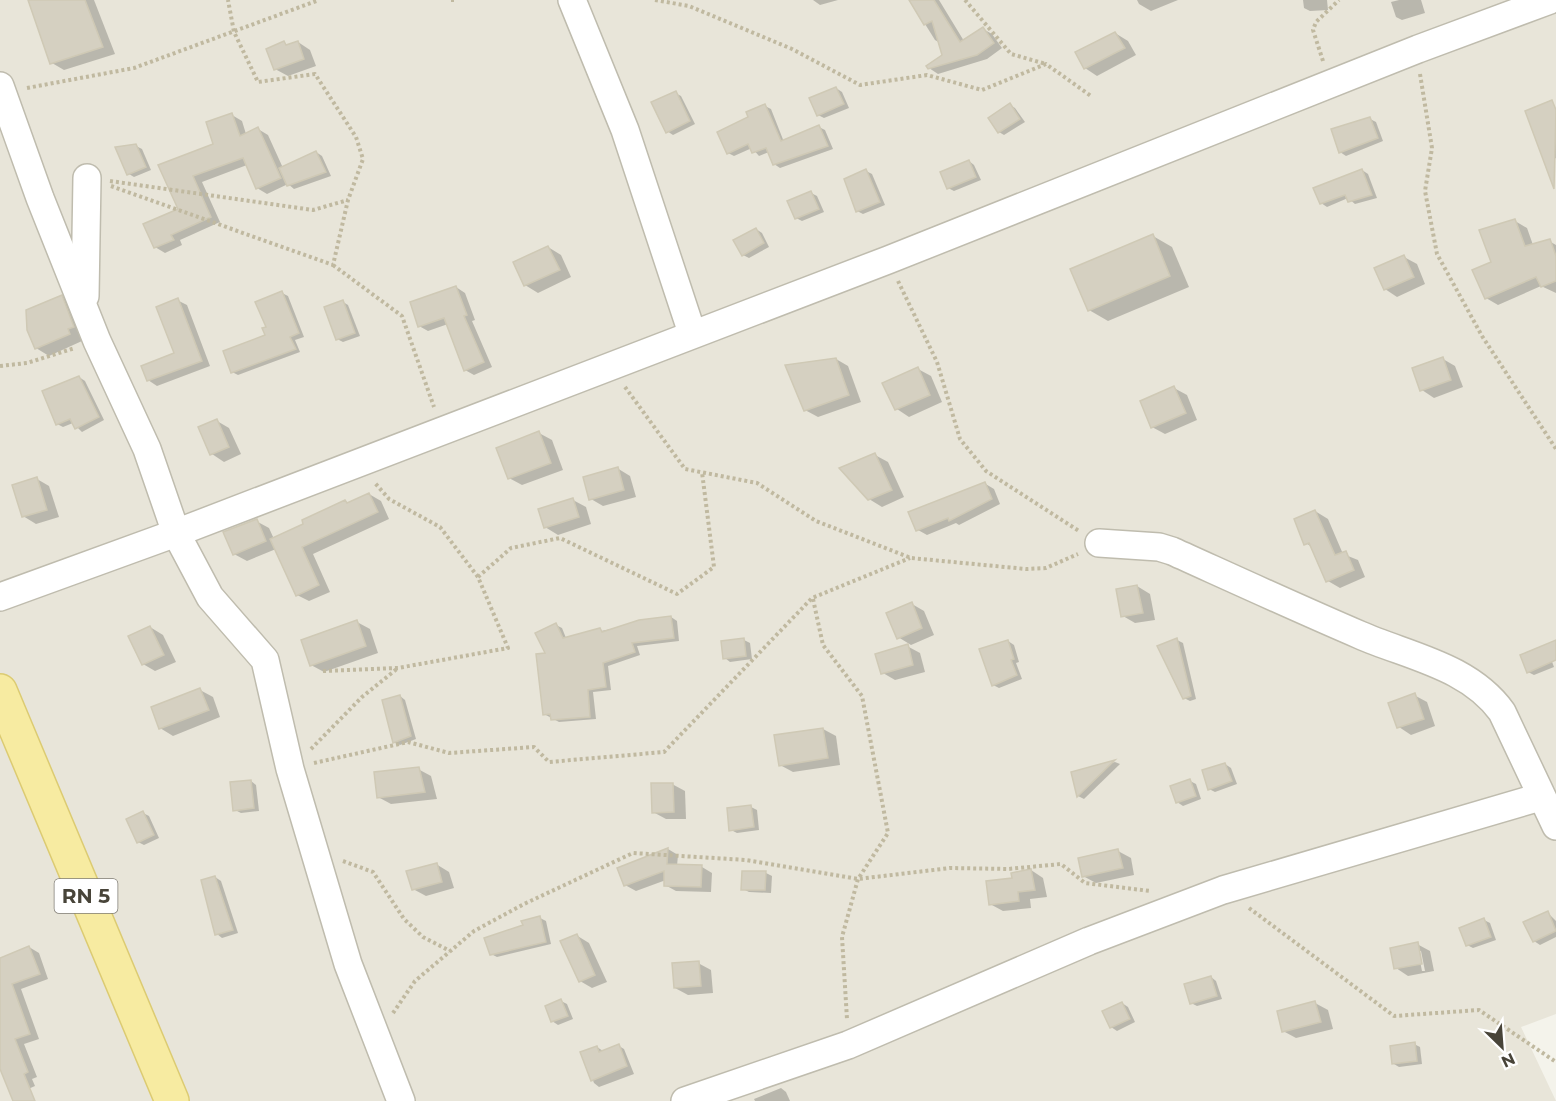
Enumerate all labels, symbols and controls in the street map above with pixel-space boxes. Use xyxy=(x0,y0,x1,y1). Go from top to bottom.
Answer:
road number: RN 5 xyxy=(54,879,118,913)
north arrow xyxy=(1472,1017,1532,1077)
text: N xyxy=(1498,1049,1518,1071)

